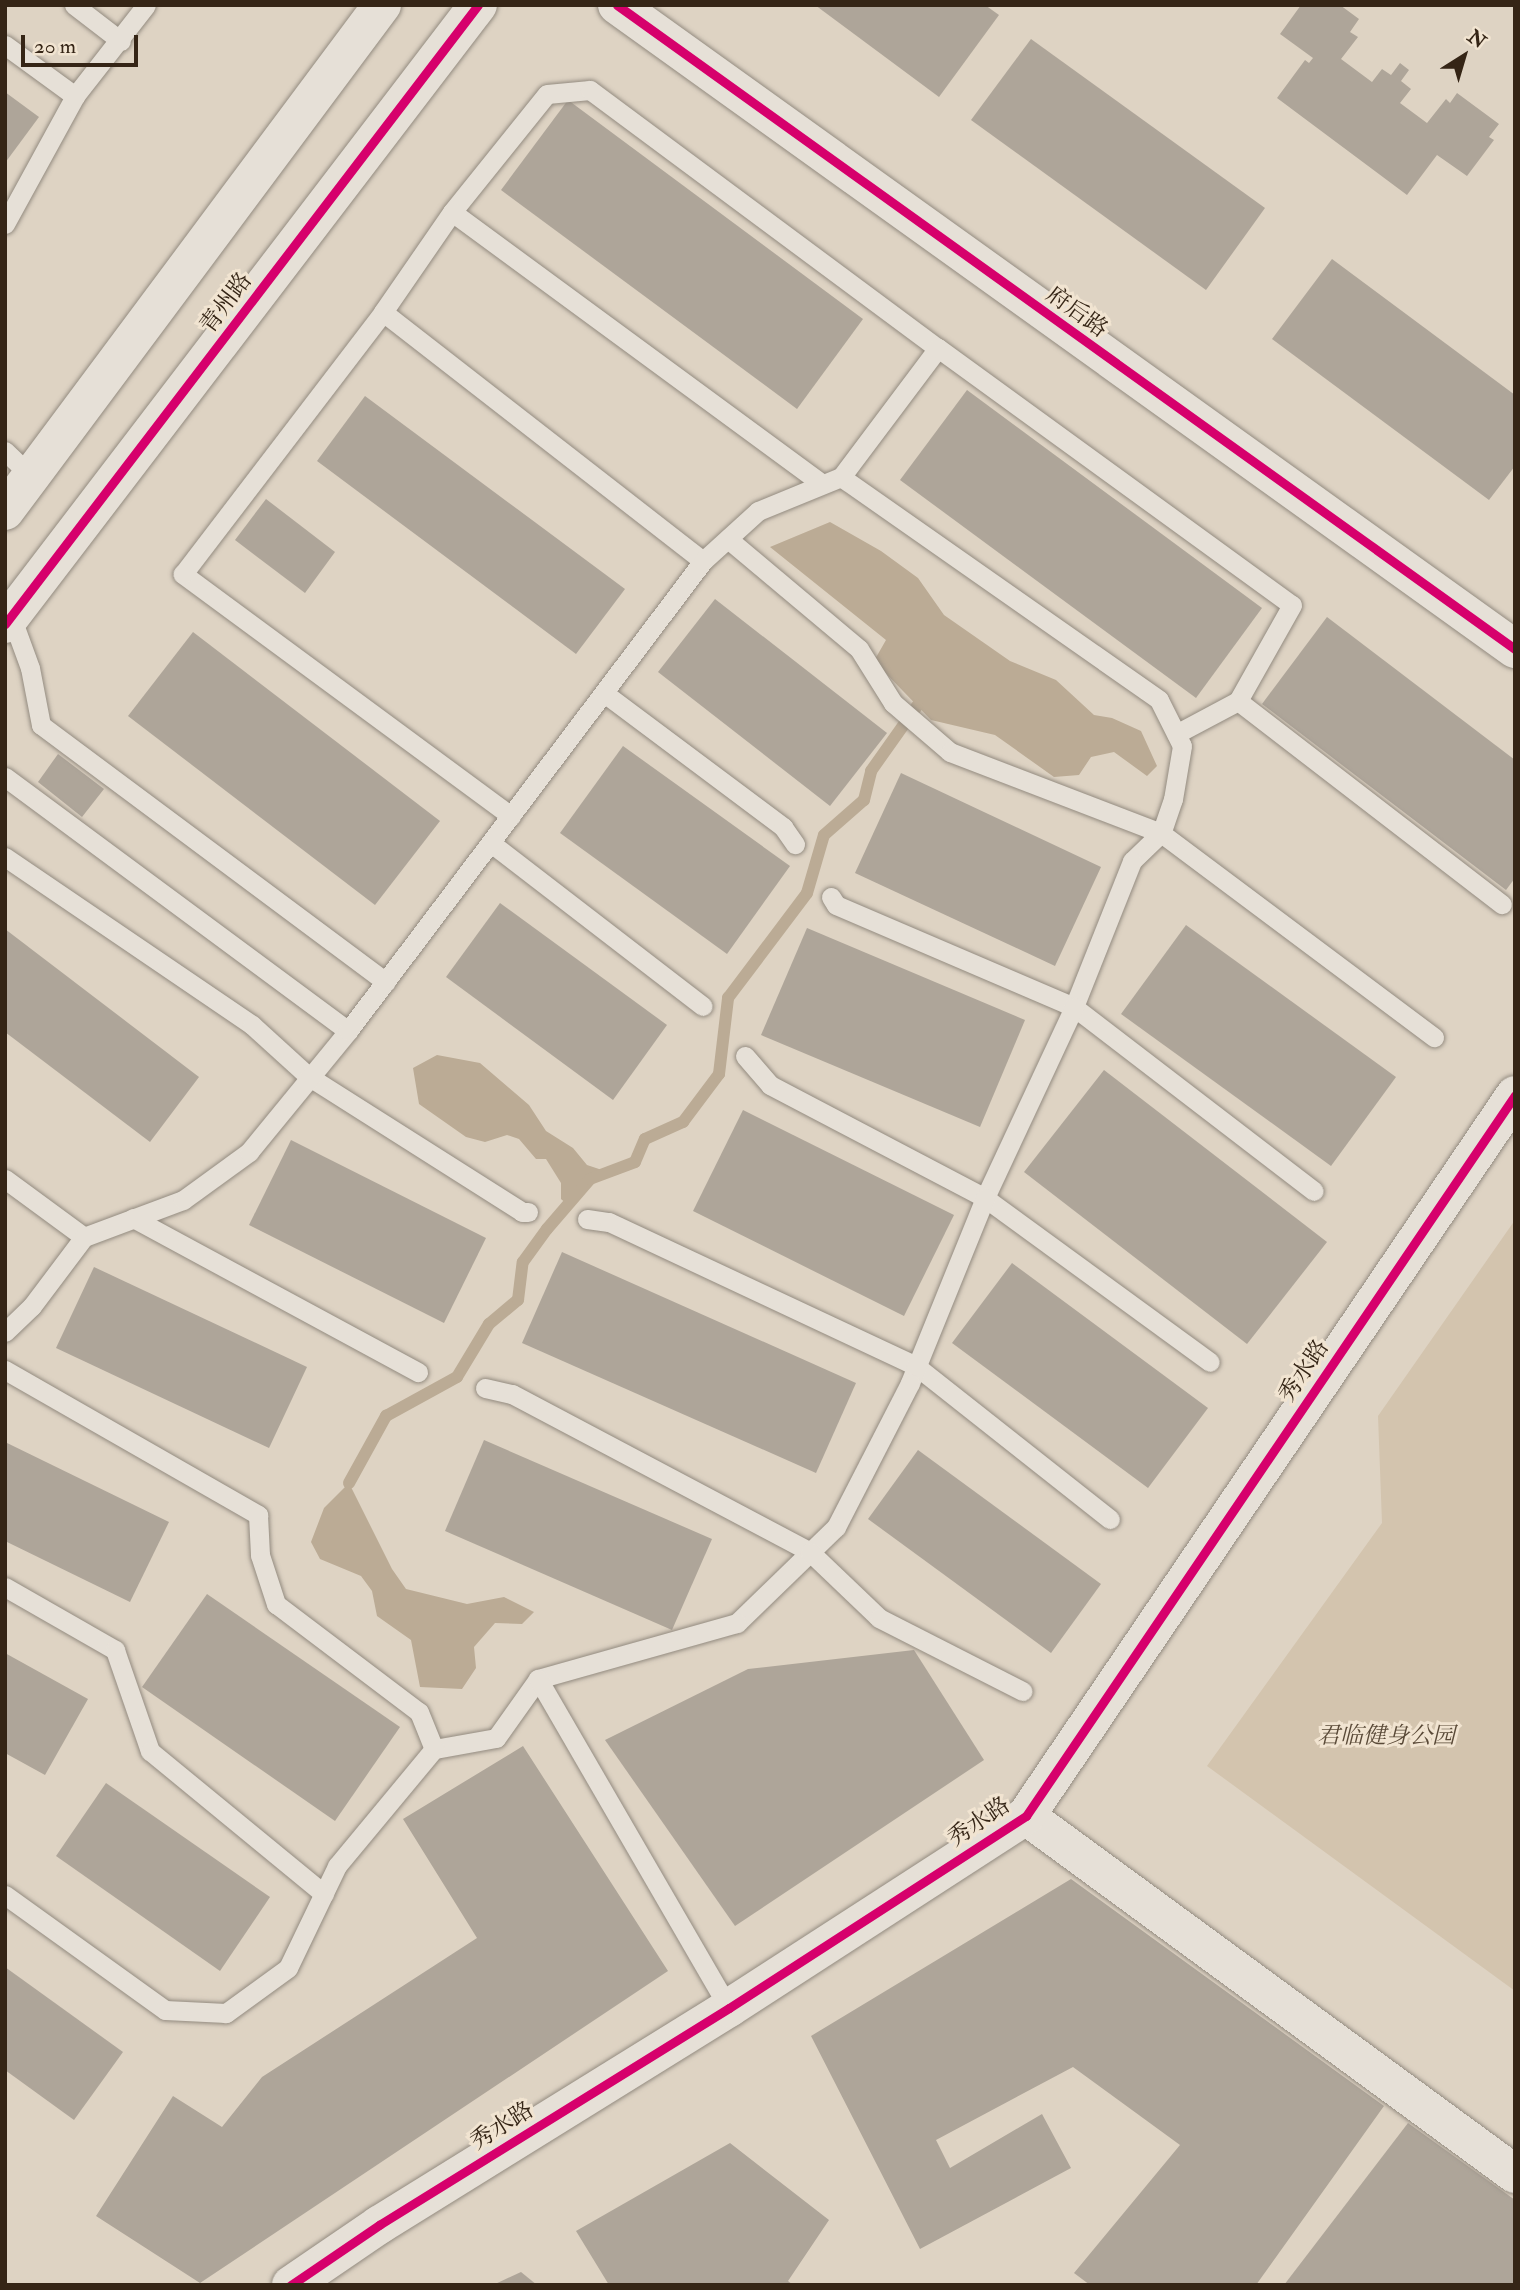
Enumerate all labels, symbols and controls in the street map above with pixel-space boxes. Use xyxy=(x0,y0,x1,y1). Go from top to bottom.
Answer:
scale bar xyxy=(24,21,142,65)
north arrow xyxy=(1429,21,1499,91)
text: N xyxy=(1463,25,1491,54)
text: 20 m xyxy=(34,33,76,60)
street label: 青州路 xyxy=(194,267,258,339)
street label: 府后路 xyxy=(1041,281,1113,343)
street label: 秀水路 xyxy=(1273,1335,1335,1407)
park label: 君临健身公园 xyxy=(1317,1722,1455,1750)
street label: 秀水路 xyxy=(943,1791,1015,1853)
street label: 秀水路 xyxy=(465,2096,539,2156)

